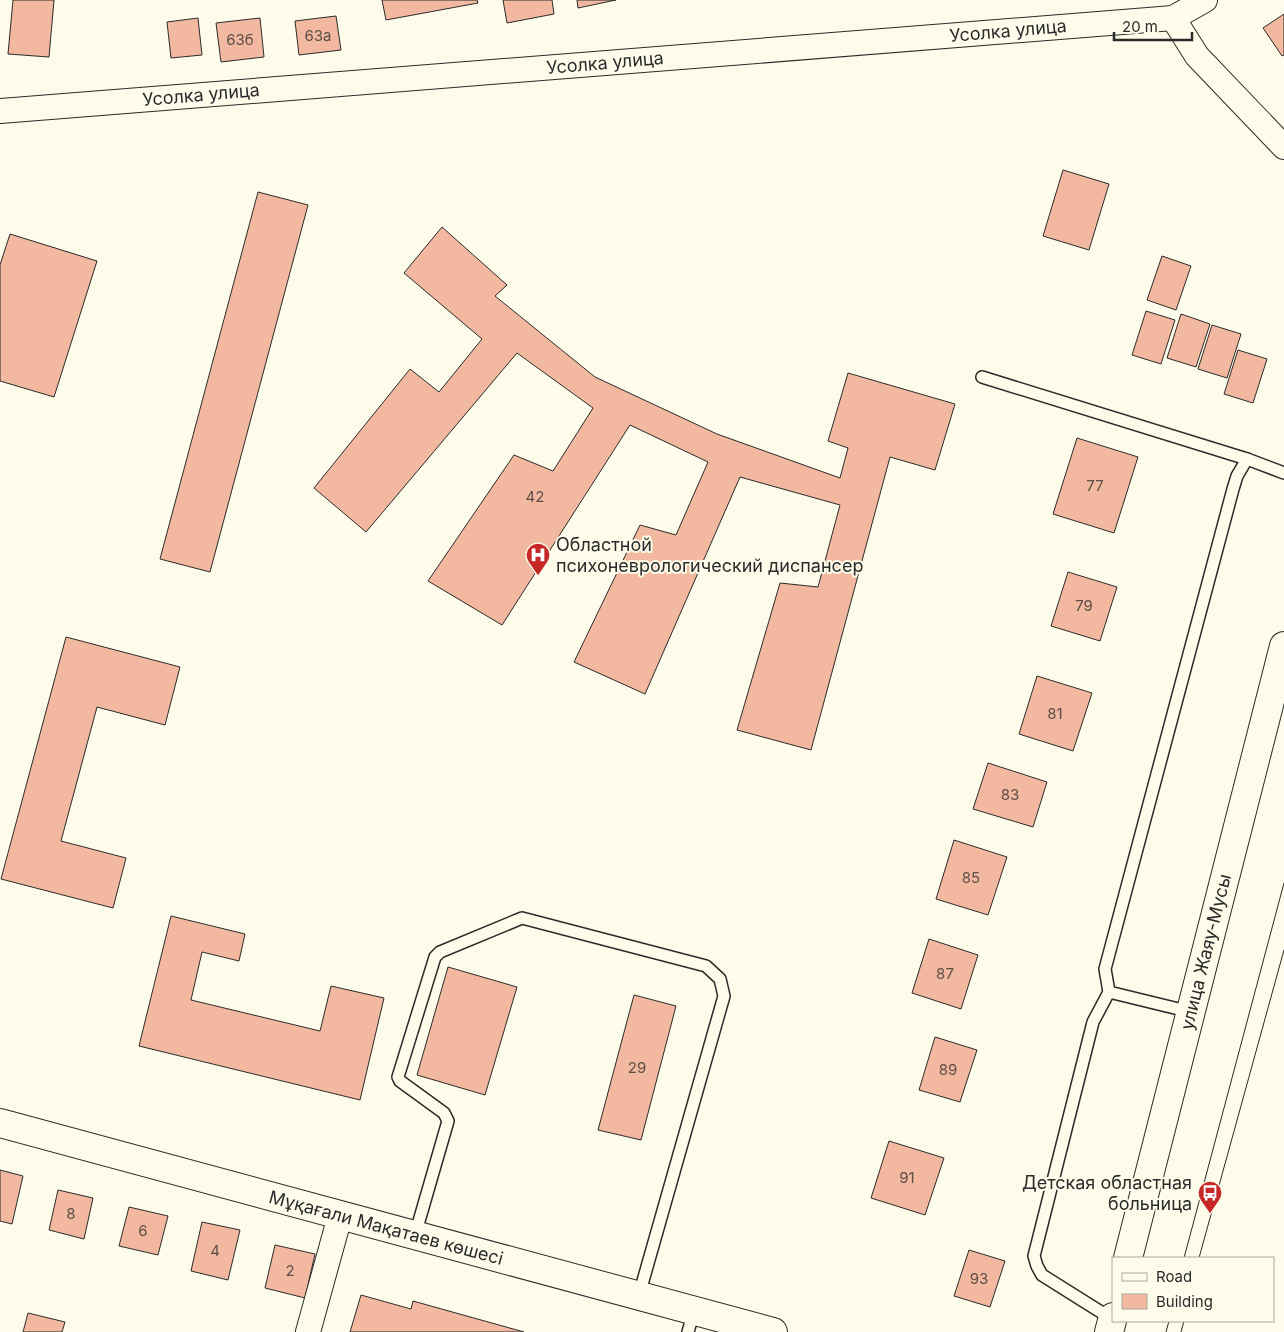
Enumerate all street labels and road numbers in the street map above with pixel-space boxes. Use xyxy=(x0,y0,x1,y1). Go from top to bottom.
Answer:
street label: Усолка улица xyxy=(949,15,1067,46)
street label: Усолка улица xyxy=(546,47,664,78)
street label: Усолка улица xyxy=(142,79,260,110)
street label: улица Жаяу-Мусы xyxy=(1176,872,1235,1032)
street label: Мұқағали Мақатаев көшесі xyxy=(267,1186,506,1269)

